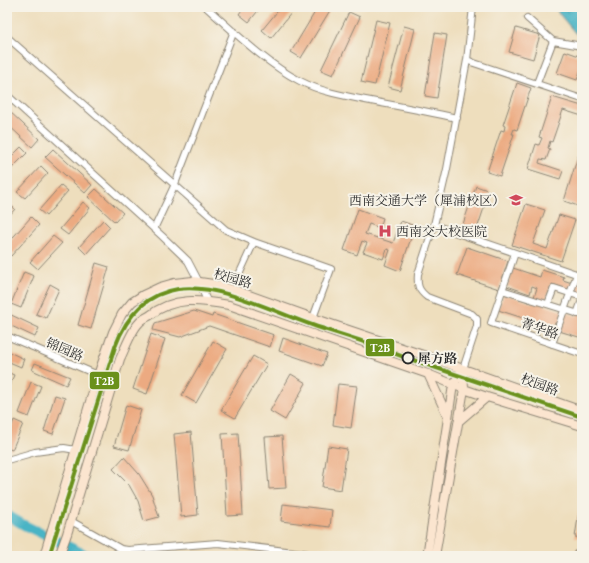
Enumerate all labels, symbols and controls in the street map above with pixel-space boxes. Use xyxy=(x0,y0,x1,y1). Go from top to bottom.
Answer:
place label: 西南交通大学（犀浦校区） xyxy=(349,192,505,209)
school or university icon: 西南交通大学（犀浦校区） xyxy=(508,192,524,208)
hospital icon: 西南交大校医院 xyxy=(377,223,393,239)
place label: 西南交大校医院 xyxy=(396,223,487,240)
street label: 校园路 xyxy=(212,265,254,292)
street label: 菁华路 xyxy=(519,314,561,343)
street label: 锦园路 xyxy=(44,334,86,365)
line badge: T2B xyxy=(365,338,395,357)
text: T2B xyxy=(370,341,390,355)
place label: 犀方路 xyxy=(418,350,457,367)
marker: 犀方路 xyxy=(401,351,415,365)
street label: 校园路 xyxy=(519,370,561,399)
line badge: T2B xyxy=(89,371,120,390)
text: T2B xyxy=(94,374,114,388)

